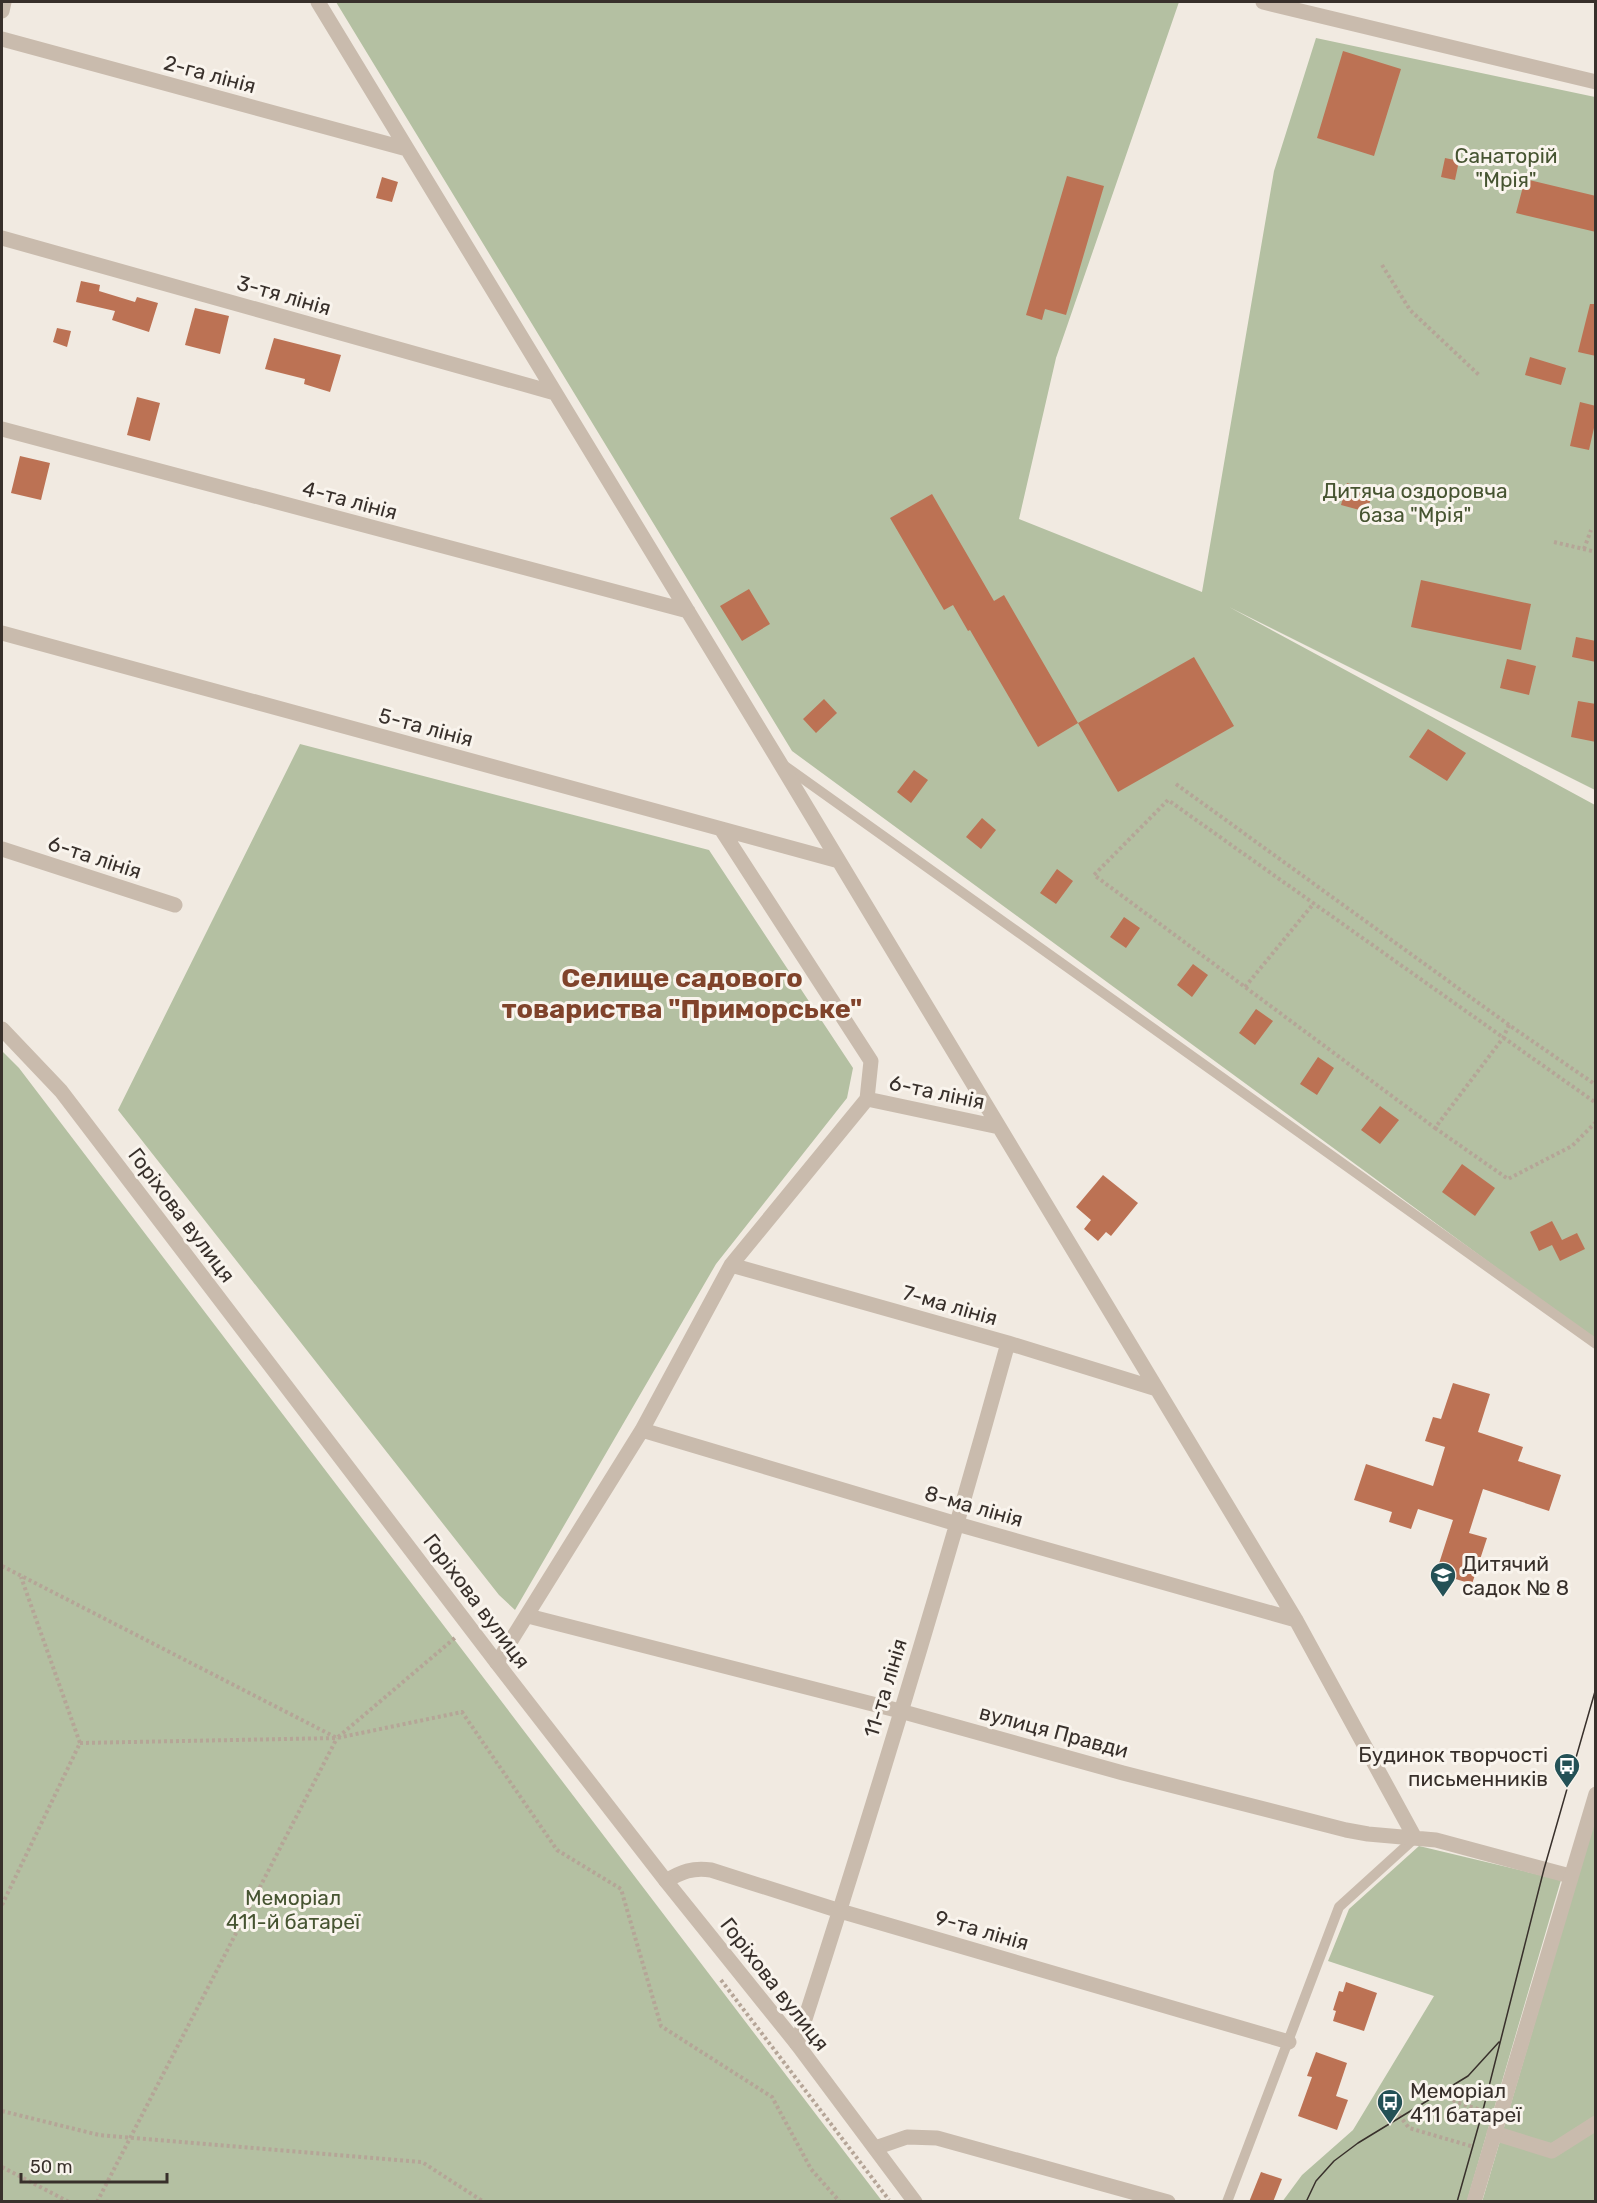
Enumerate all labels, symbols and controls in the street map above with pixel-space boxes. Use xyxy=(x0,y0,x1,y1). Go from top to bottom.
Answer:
street label: 2-га лінія xyxy=(161,50,259,98)
park label: Санаторій "Мрія" xyxy=(1454,143,1558,192)
street label: 3-тя лінія xyxy=(234,270,334,320)
street label: 4-та лінія xyxy=(300,475,400,525)
park label: Дитяча оздоровча база "Мрія" xyxy=(1322,478,1508,527)
street label: 5-та лінія xyxy=(376,702,476,752)
street label: 6-та лінія xyxy=(45,830,145,884)
district label: Селище садового товариства "Приморське" xyxy=(502,962,862,1025)
street label: 6-та лінія xyxy=(887,1070,987,1114)
street label: Горіхова вулиця xyxy=(123,1143,241,1287)
street label: 7-ма лінія xyxy=(900,1279,1000,1331)
street label: 8-ма лінія xyxy=(922,1480,1026,1532)
street label: Горіхова вулиця xyxy=(418,1529,536,1673)
place label: Дитячий садок № 8 xyxy=(1462,1551,1569,1600)
school or university icon: Дитячий садок № 8 xyxy=(1428,1560,1458,1598)
street label: 11-та лінія xyxy=(858,1635,912,1741)
street label: вулиця Правди xyxy=(977,1699,1131,1763)
place label: Будинок творчості письменників xyxy=(1358,1742,1548,1791)
bus stop icon: Будинок творчості письменників xyxy=(1552,1751,1582,1789)
park label: Меморіал 411-й батареї xyxy=(226,1885,361,1934)
street label: 9-та лінія xyxy=(932,1905,1032,1955)
street label: Горіхова вулиця xyxy=(715,1912,835,2056)
place label: Меморіал 411 батареї xyxy=(1410,2078,1522,2127)
bus stop icon: Меморіал 411 батареї xyxy=(1375,2087,1405,2125)
scale bar xyxy=(21,2146,166,2184)
text: 50 m xyxy=(30,2156,73,2178)

